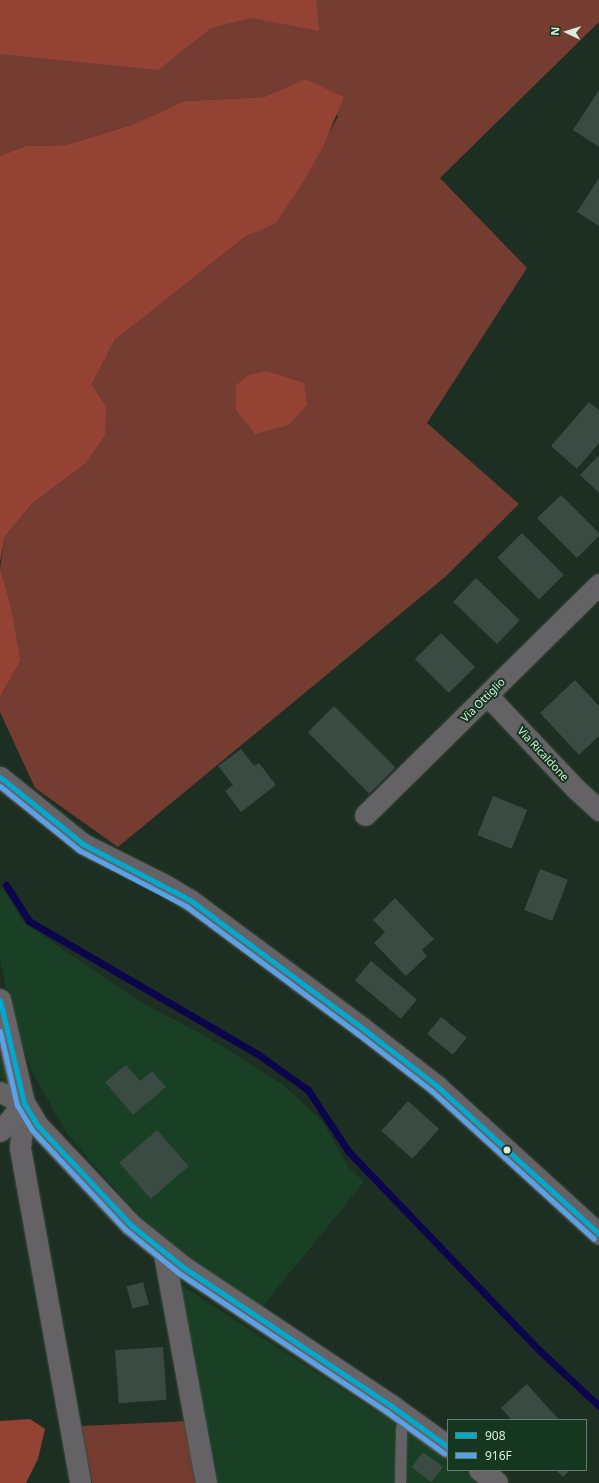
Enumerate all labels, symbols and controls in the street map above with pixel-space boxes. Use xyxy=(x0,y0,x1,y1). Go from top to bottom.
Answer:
north arrow xyxy=(547,12,587,52)
text: N xyxy=(547,26,562,36)
street label: Via Ottiglio xyxy=(458,675,508,725)
street label: Via Ricaldone xyxy=(515,724,571,784)
unlabelled marker xyxy=(502,1145,512,1155)
legend xyxy=(447,1419,587,1471)
text: 908 xyxy=(485,1427,506,1444)
text: 916F xyxy=(485,1447,512,1464)

